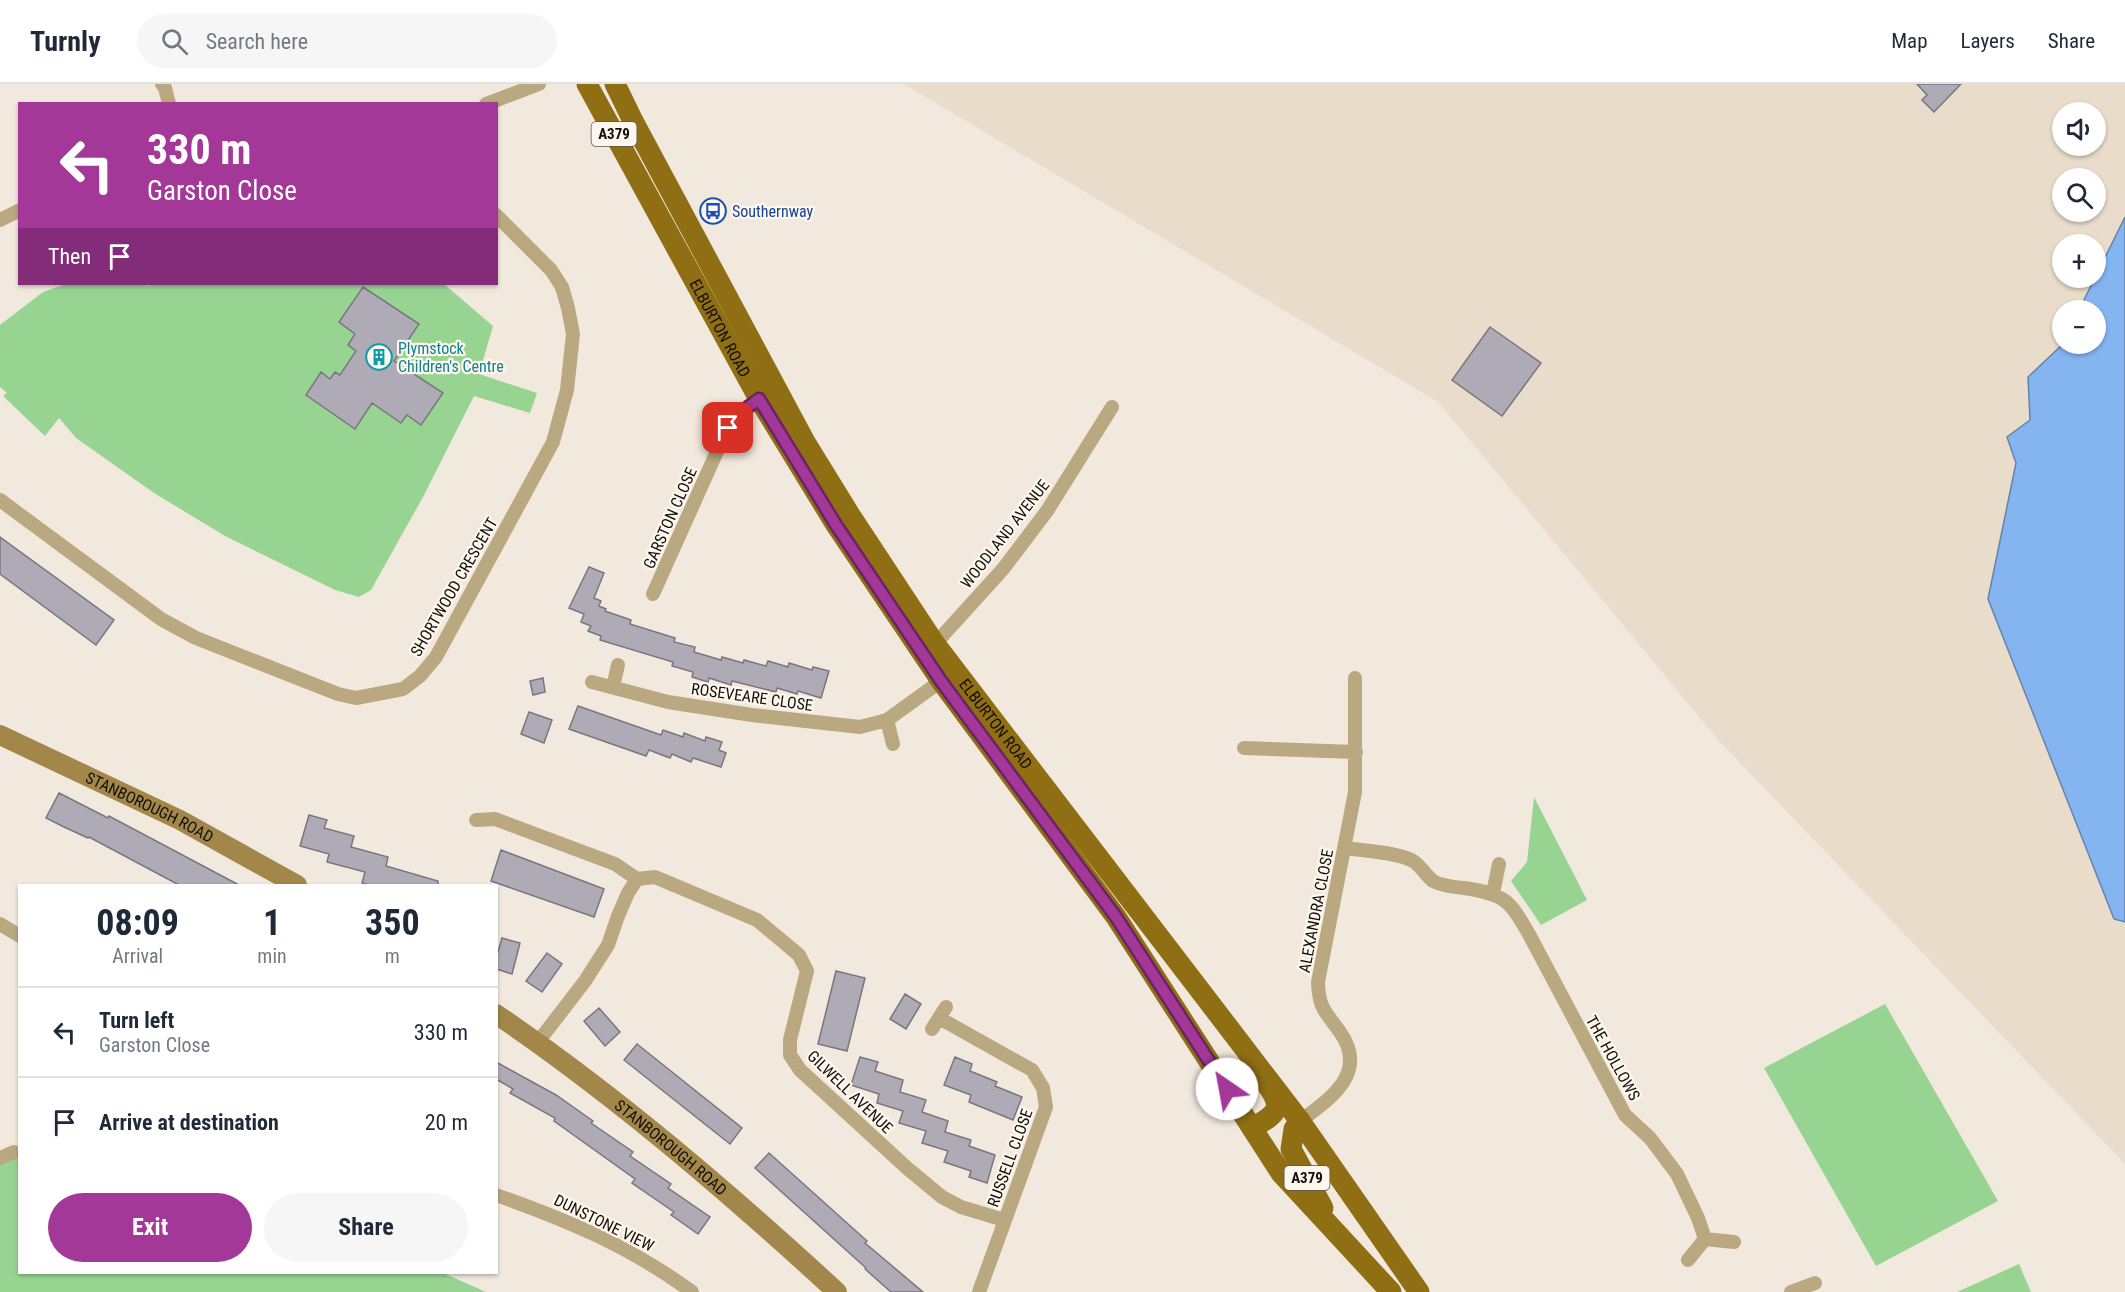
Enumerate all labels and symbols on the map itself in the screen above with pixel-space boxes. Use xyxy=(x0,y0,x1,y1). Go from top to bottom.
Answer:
road number: A379 xyxy=(592,122,636,146)
bus stop icon: Southernway xyxy=(698,196,728,226)
place label: Southernway xyxy=(732,202,814,221)
street label: ELBURTON ROAD xyxy=(686,276,755,380)
place label: Plymstock Children's Centre xyxy=(398,339,504,376)
building icon: Plymstock Children's Centre xyxy=(364,342,394,372)
pin xyxy=(702,402,753,453)
street label: GARSTON CLOSE xyxy=(639,464,701,572)
street label: WOODLAND AVENUE xyxy=(957,476,1053,592)
street label: SHORTWOOD CRESCENT xyxy=(406,514,502,660)
street label: ELBURTON ROAD xyxy=(955,675,1037,773)
street label: ROSEVEARE CLOSE xyxy=(690,679,814,715)
street label: STANBOROUGH ROAD xyxy=(83,767,217,846)
street label: ALEXANDRA CLOSE xyxy=(1295,848,1337,974)
street label: THE HOLLOWS xyxy=(1582,1012,1644,1104)
street label: GILWELL AVENUE xyxy=(803,1047,897,1138)
position arrow xyxy=(1195,1057,1259,1121)
street label: STANBOROUGH ROAD xyxy=(611,1095,731,1199)
street label: RUSSELL CLOSE xyxy=(983,1106,1037,1210)
road number: A379 xyxy=(1284,1166,1330,1190)
street label: DUNSTONE VIEW xyxy=(551,1191,657,1255)

